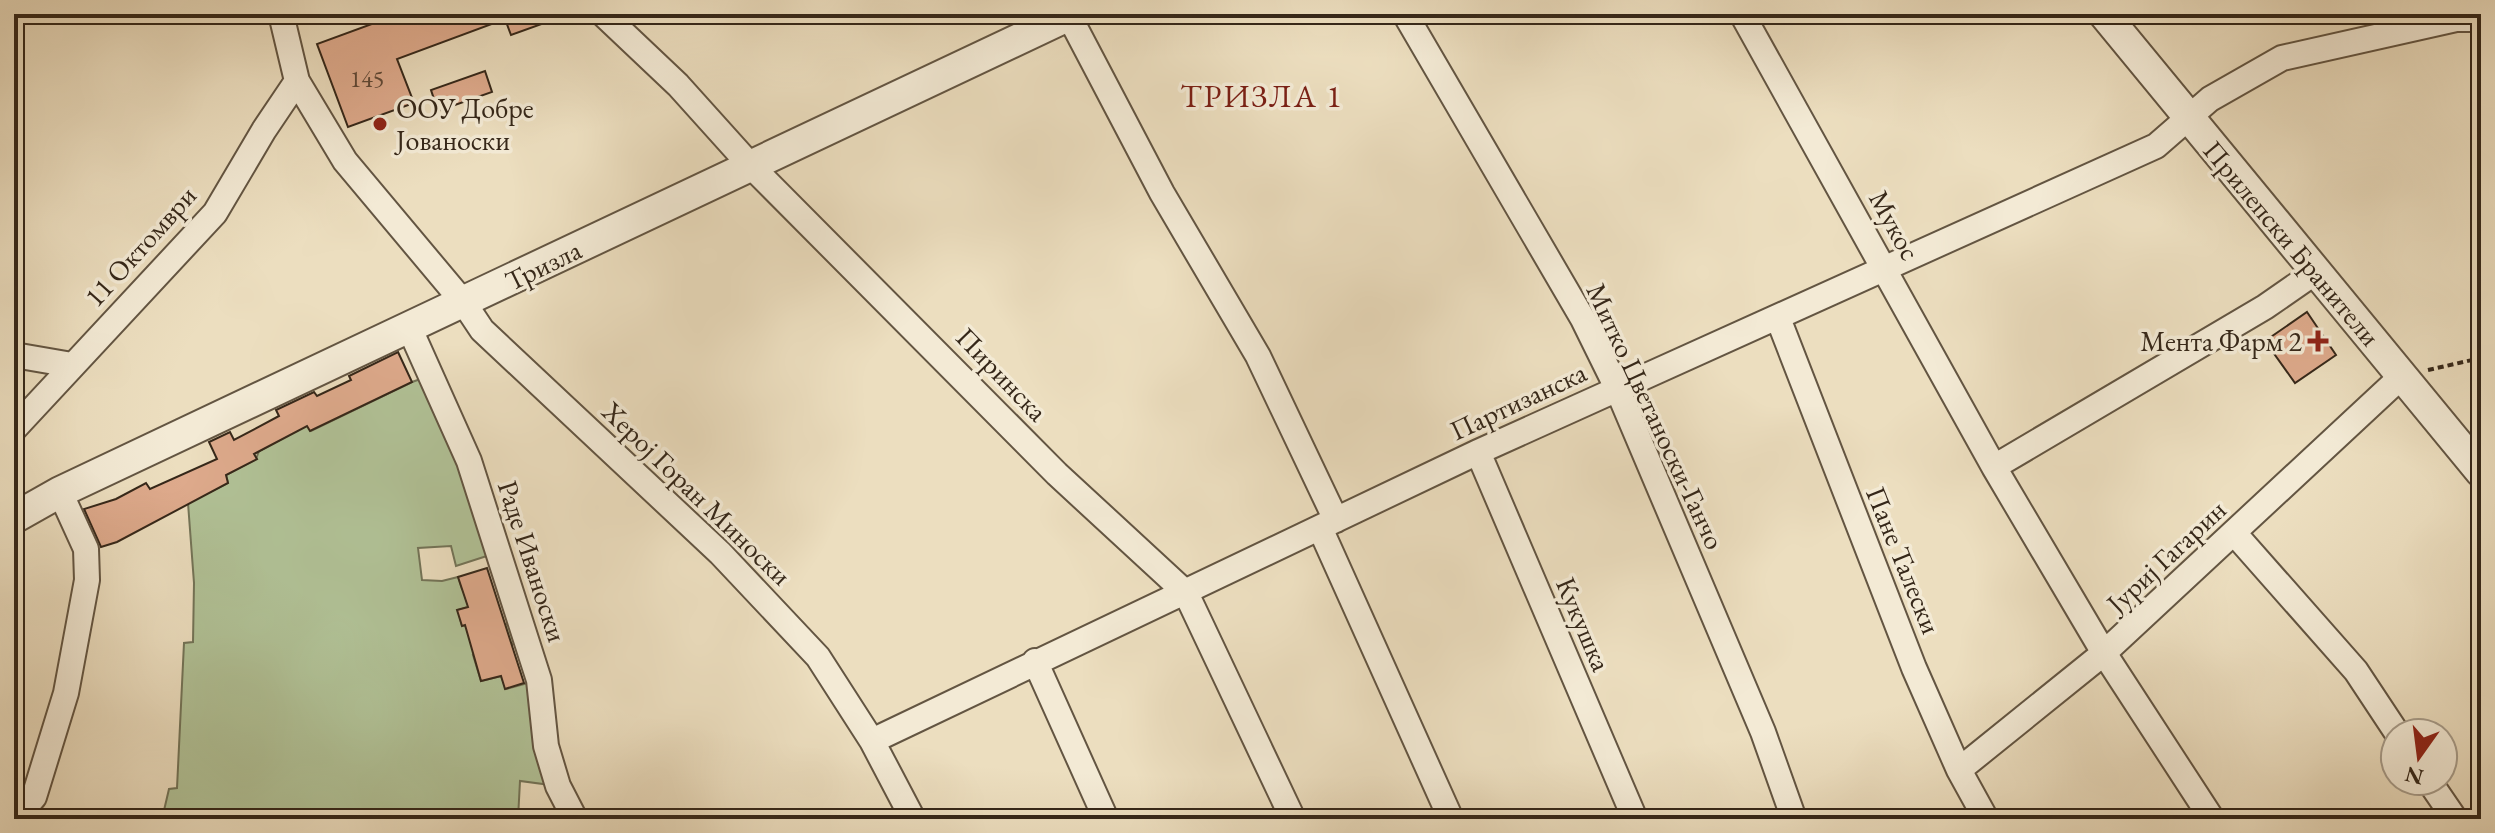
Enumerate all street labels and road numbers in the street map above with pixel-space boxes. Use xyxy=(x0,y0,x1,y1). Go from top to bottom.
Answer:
street label: Прилепски Бранители xyxy=(2196,133,2389,353)
street label: 11 Октомври xyxy=(76,178,204,314)
street label: Мукос xyxy=(1861,184,1929,266)
street label: Тризла xyxy=(499,231,588,299)
street label: Митко Цветаноски-Ганчо xyxy=(1578,277,1734,555)
street label: Пиринска xyxy=(948,319,1056,429)
street label: Партизанска xyxy=(1444,353,1593,448)
street label: Херој Горан Миноски xyxy=(594,393,799,593)
street label: Раде Иваноски xyxy=(490,476,576,646)
street label: Пане Талески xyxy=(1858,481,1950,639)
street label: Јуриј Гагарин xyxy=(2097,491,2233,622)
street label: Кукушка xyxy=(1548,571,1620,677)

